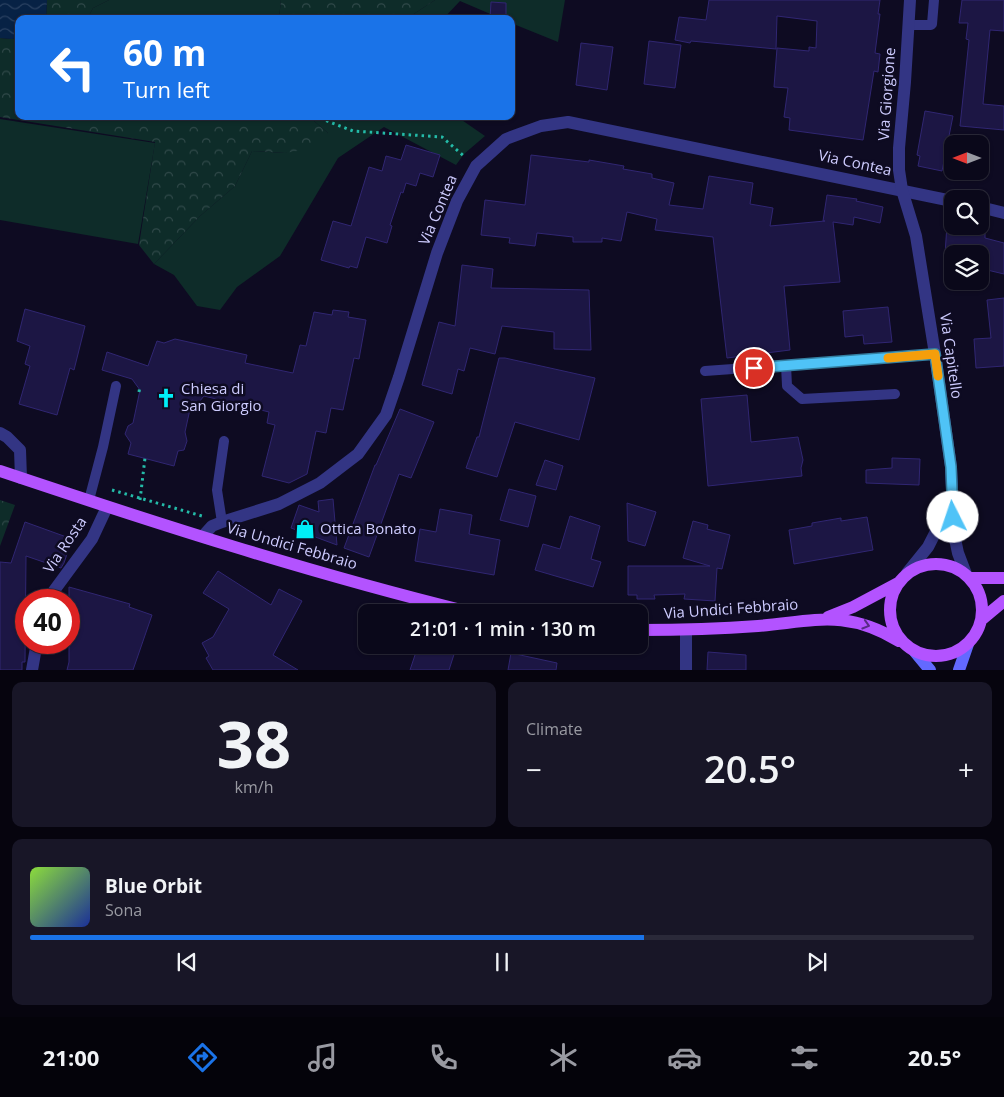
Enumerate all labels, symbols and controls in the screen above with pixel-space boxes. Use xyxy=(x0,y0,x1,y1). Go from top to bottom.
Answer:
text: 60 m xyxy=(123,29,206,76)
icon: left xyxy=(40,35,105,100)
street label: Via Giorgione xyxy=(873,47,899,141)
text: Turn left xyxy=(123,74,210,104)
north arrow xyxy=(944,135,989,180)
map controls xyxy=(944,135,989,290)
street label: Via Contea xyxy=(817,144,894,180)
street label: Via Contea xyxy=(413,171,461,248)
button: search xyxy=(944,190,989,235)
button: layers xyxy=(944,245,989,290)
street label: Via Capitello xyxy=(936,312,968,400)
pin xyxy=(733,347,775,389)
icon: arrive xyxy=(740,354,768,382)
place label: Chiesa di San Giorgio xyxy=(181,378,261,415)
church icon: Chiesa di San Giorgio xyxy=(155,387,177,409)
position arrow xyxy=(926,490,978,542)
street label: Via Rosta xyxy=(38,512,90,577)
street label: Via Undici Febbraio xyxy=(225,517,360,573)
shop icon: Ottica Bonato xyxy=(294,518,316,540)
place label: Ottica Bonato xyxy=(320,518,416,538)
speed limit sign: 40 xyxy=(15,589,80,654)
street label: Via Undici Febbraio xyxy=(663,593,799,623)
text: 21:01 · 1 min · 130 m xyxy=(410,616,596,642)
one-way arrow xyxy=(861,620,870,630)
text: 38 xyxy=(217,699,291,787)
text: Climate xyxy=(526,718,583,740)
text: 20.5° xyxy=(704,742,796,794)
text: − xyxy=(526,750,542,788)
text: + xyxy=(958,750,974,788)
text: km/h xyxy=(235,776,273,798)
text: Blue Orbit xyxy=(105,873,202,899)
text: Sona xyxy=(105,899,142,921)
icon: previous xyxy=(173,948,201,976)
icon: pause xyxy=(488,948,516,976)
icon: next xyxy=(803,948,831,976)
icon: directions xyxy=(185,1040,220,1075)
icon: music xyxy=(305,1040,340,1075)
icon: phone xyxy=(426,1040,461,1075)
icon: climate xyxy=(546,1040,581,1075)
icon: car xyxy=(667,1040,702,1075)
icon: filters xyxy=(787,1040,822,1075)
text: 21:00 xyxy=(43,1042,99,1072)
text: 20.5° xyxy=(908,1042,961,1072)

